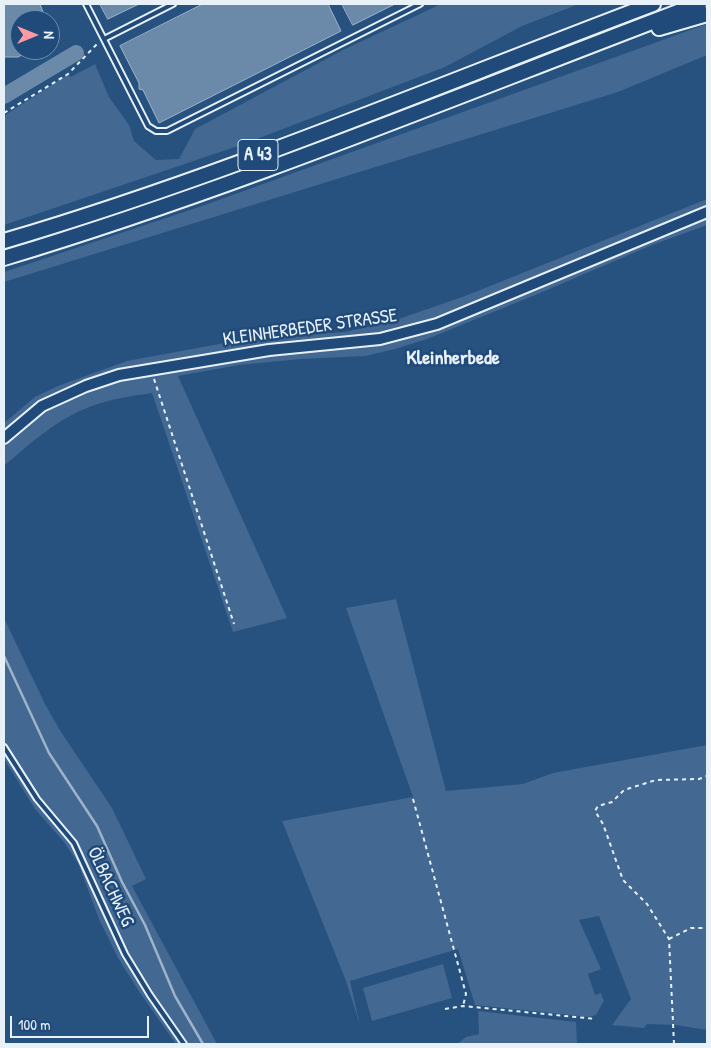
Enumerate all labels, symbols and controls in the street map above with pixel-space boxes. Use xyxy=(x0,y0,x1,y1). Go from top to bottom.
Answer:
north arrow xyxy=(10,10,60,60)
text: N xyxy=(40,31,59,39)
road number: A 43 xyxy=(238,140,278,170)
street label: KLEINHERBEDER STRASSE xyxy=(221,304,399,352)
district label: Kleinherbede xyxy=(406,347,500,371)
street label: ÖLBACHWEG xyxy=(82,844,138,930)
scale bar xyxy=(12,1006,151,1038)
text: 100 m xyxy=(18,1014,51,1035)

